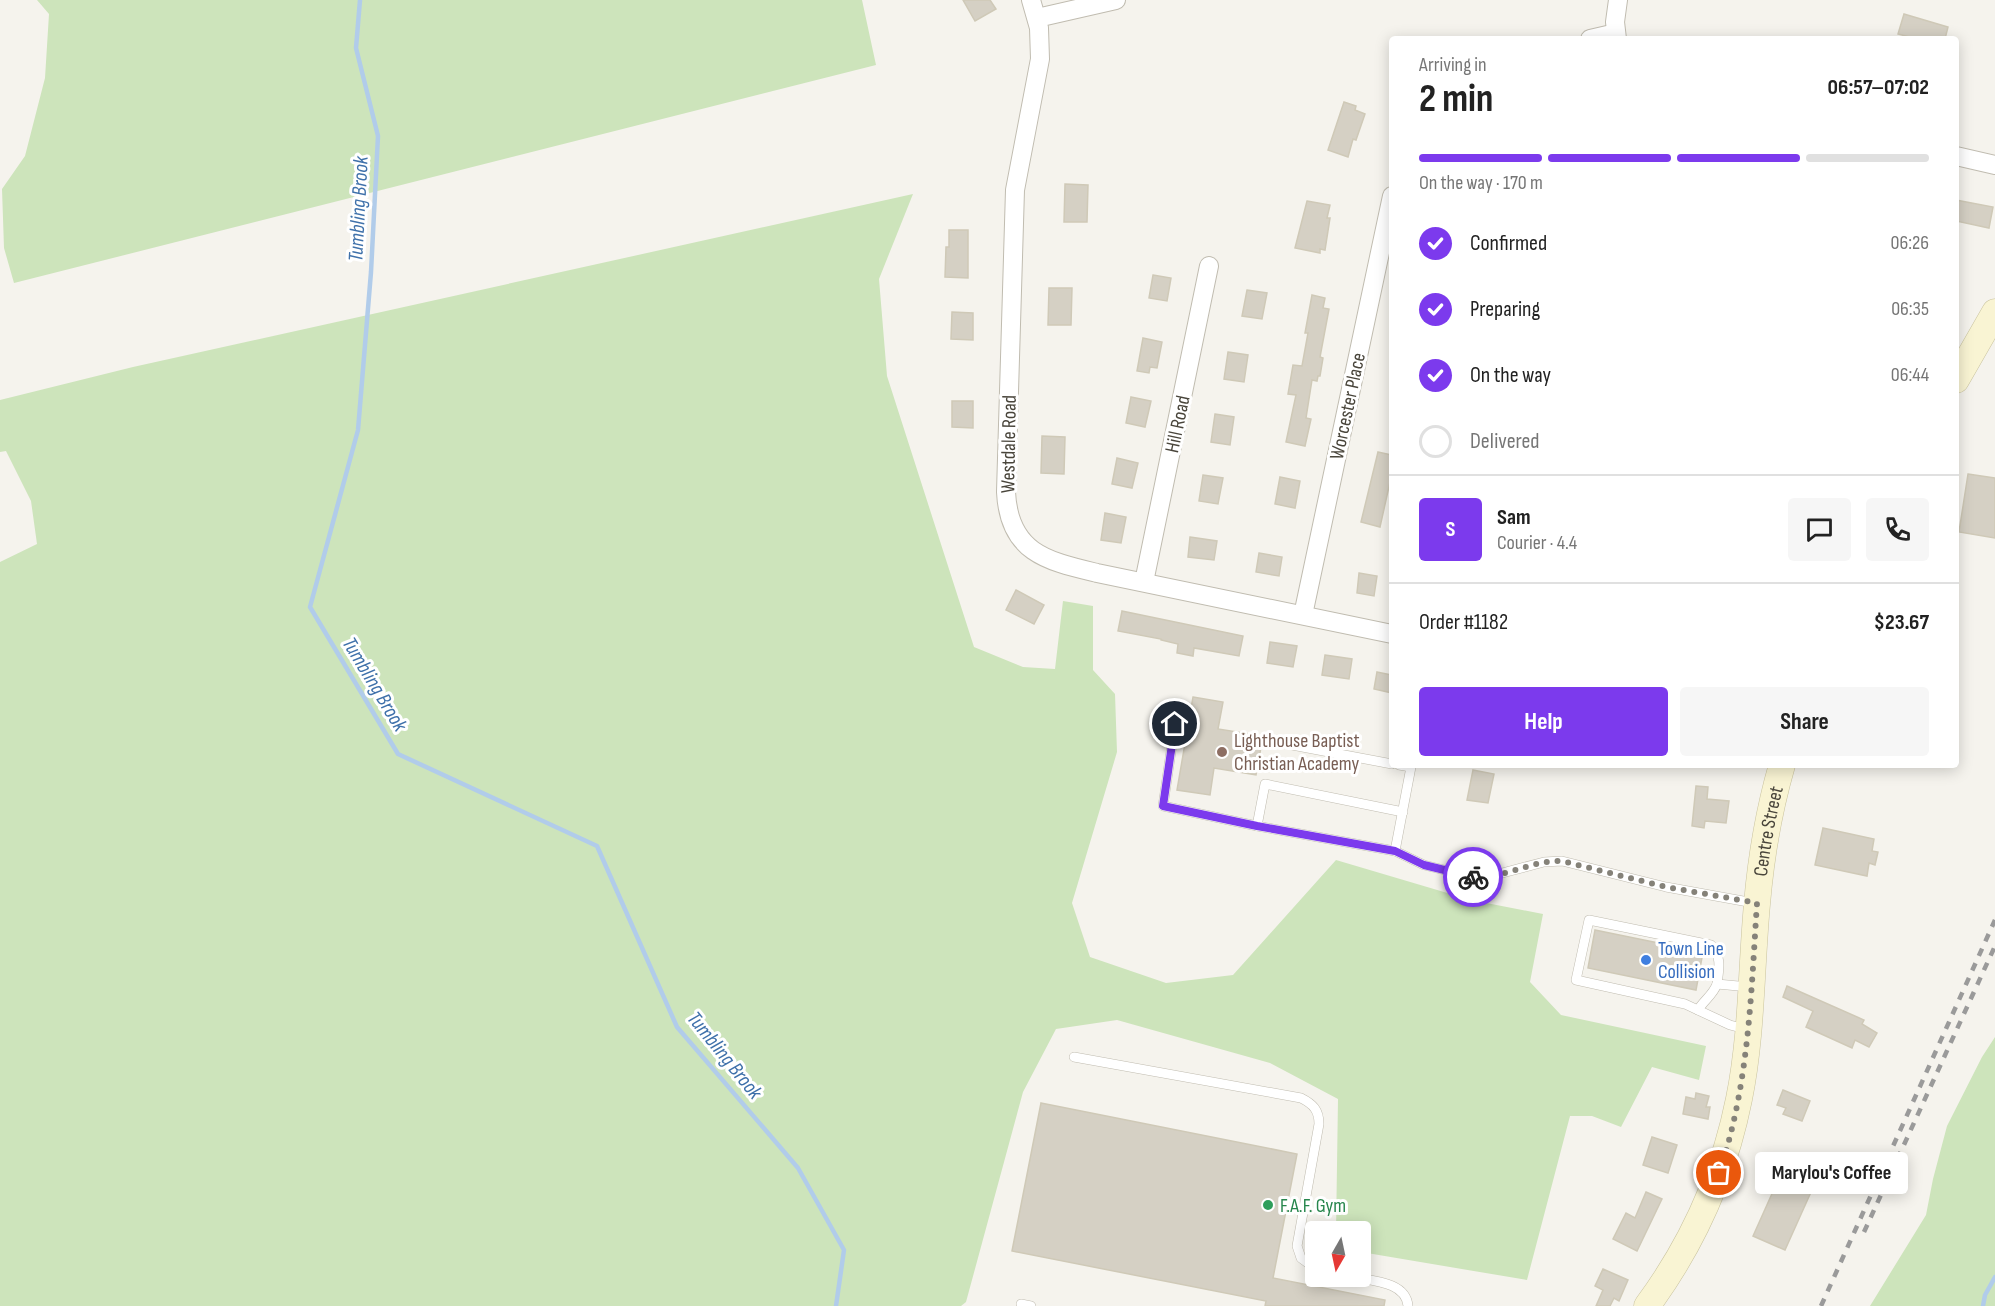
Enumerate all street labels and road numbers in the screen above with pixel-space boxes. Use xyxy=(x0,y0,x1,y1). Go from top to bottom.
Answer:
street label: Worcester Place xyxy=(1325,351,1371,462)
street label: Hill Road xyxy=(1160,393,1196,455)
street label: Westdale Road xyxy=(996,395,1022,493)
street label: Centre Street xyxy=(1749,784,1789,878)

